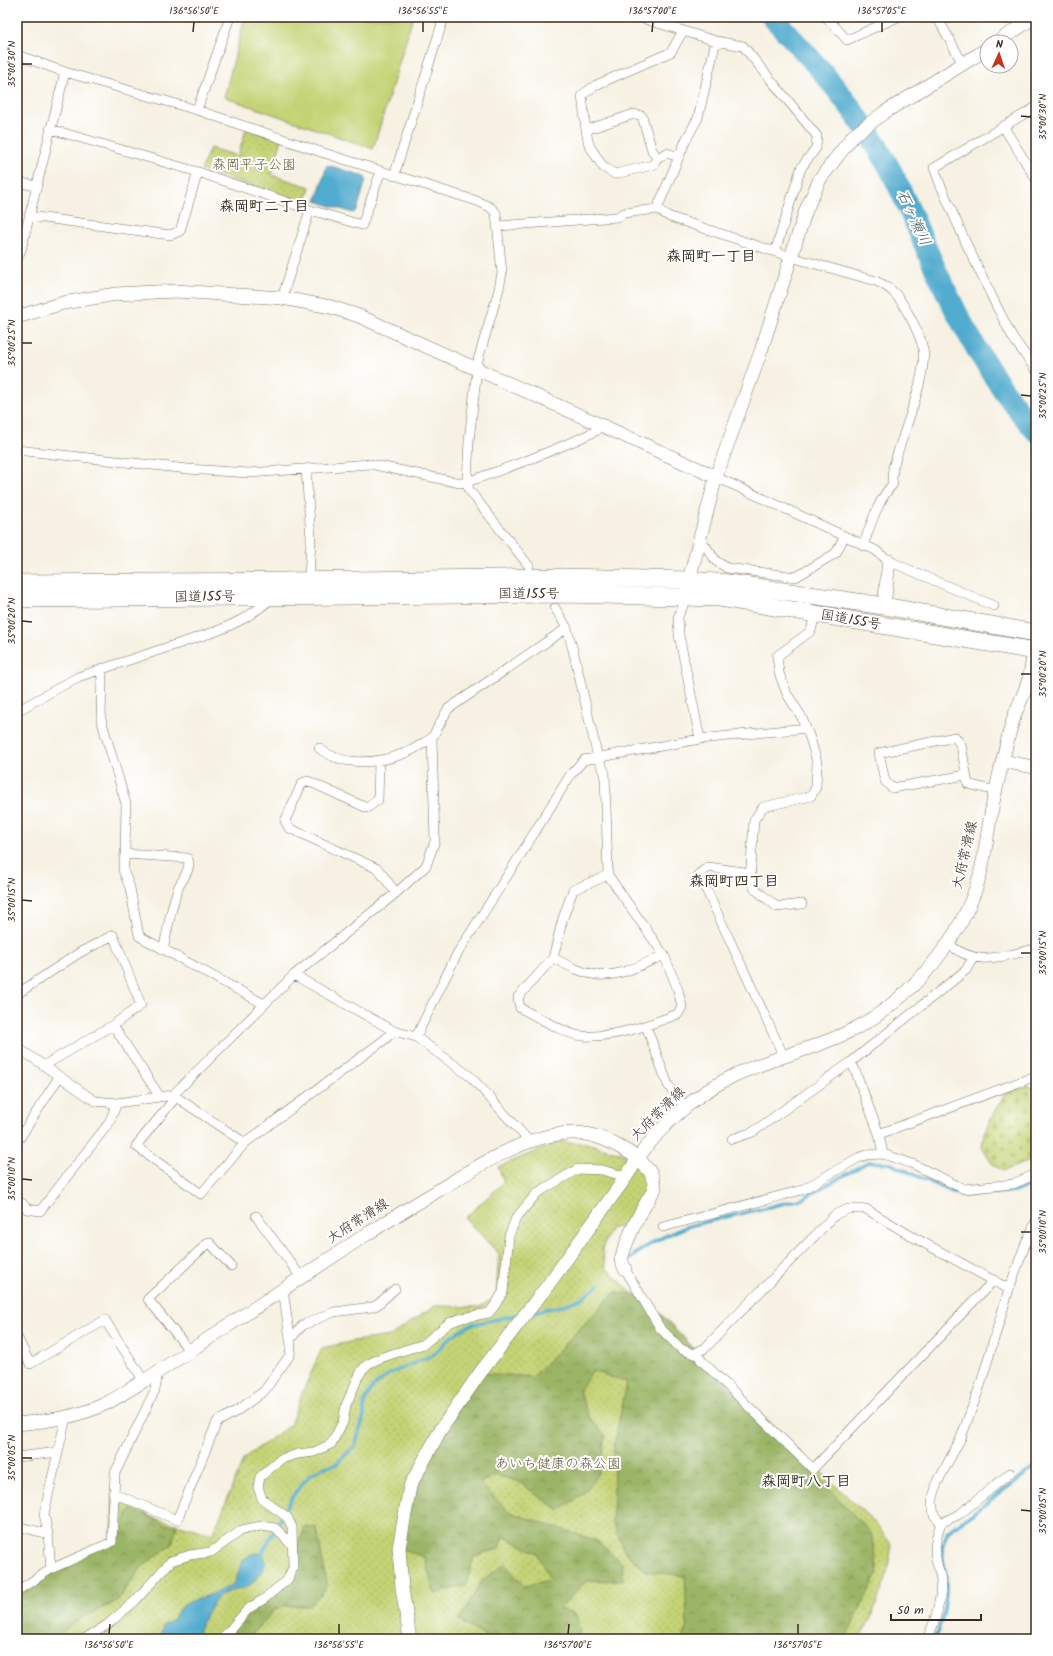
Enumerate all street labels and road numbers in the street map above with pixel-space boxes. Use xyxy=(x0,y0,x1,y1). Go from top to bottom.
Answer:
street label: 国道155号 xyxy=(498,583,560,605)
street label: 国道155号 xyxy=(174,585,236,609)
street label: 国道155号 xyxy=(819,604,883,636)
street label: 大府常滑線 xyxy=(946,818,984,892)
street label: 大府常滑線 xyxy=(625,1081,691,1147)
street label: 大府常滑線 xyxy=(323,1193,393,1249)

